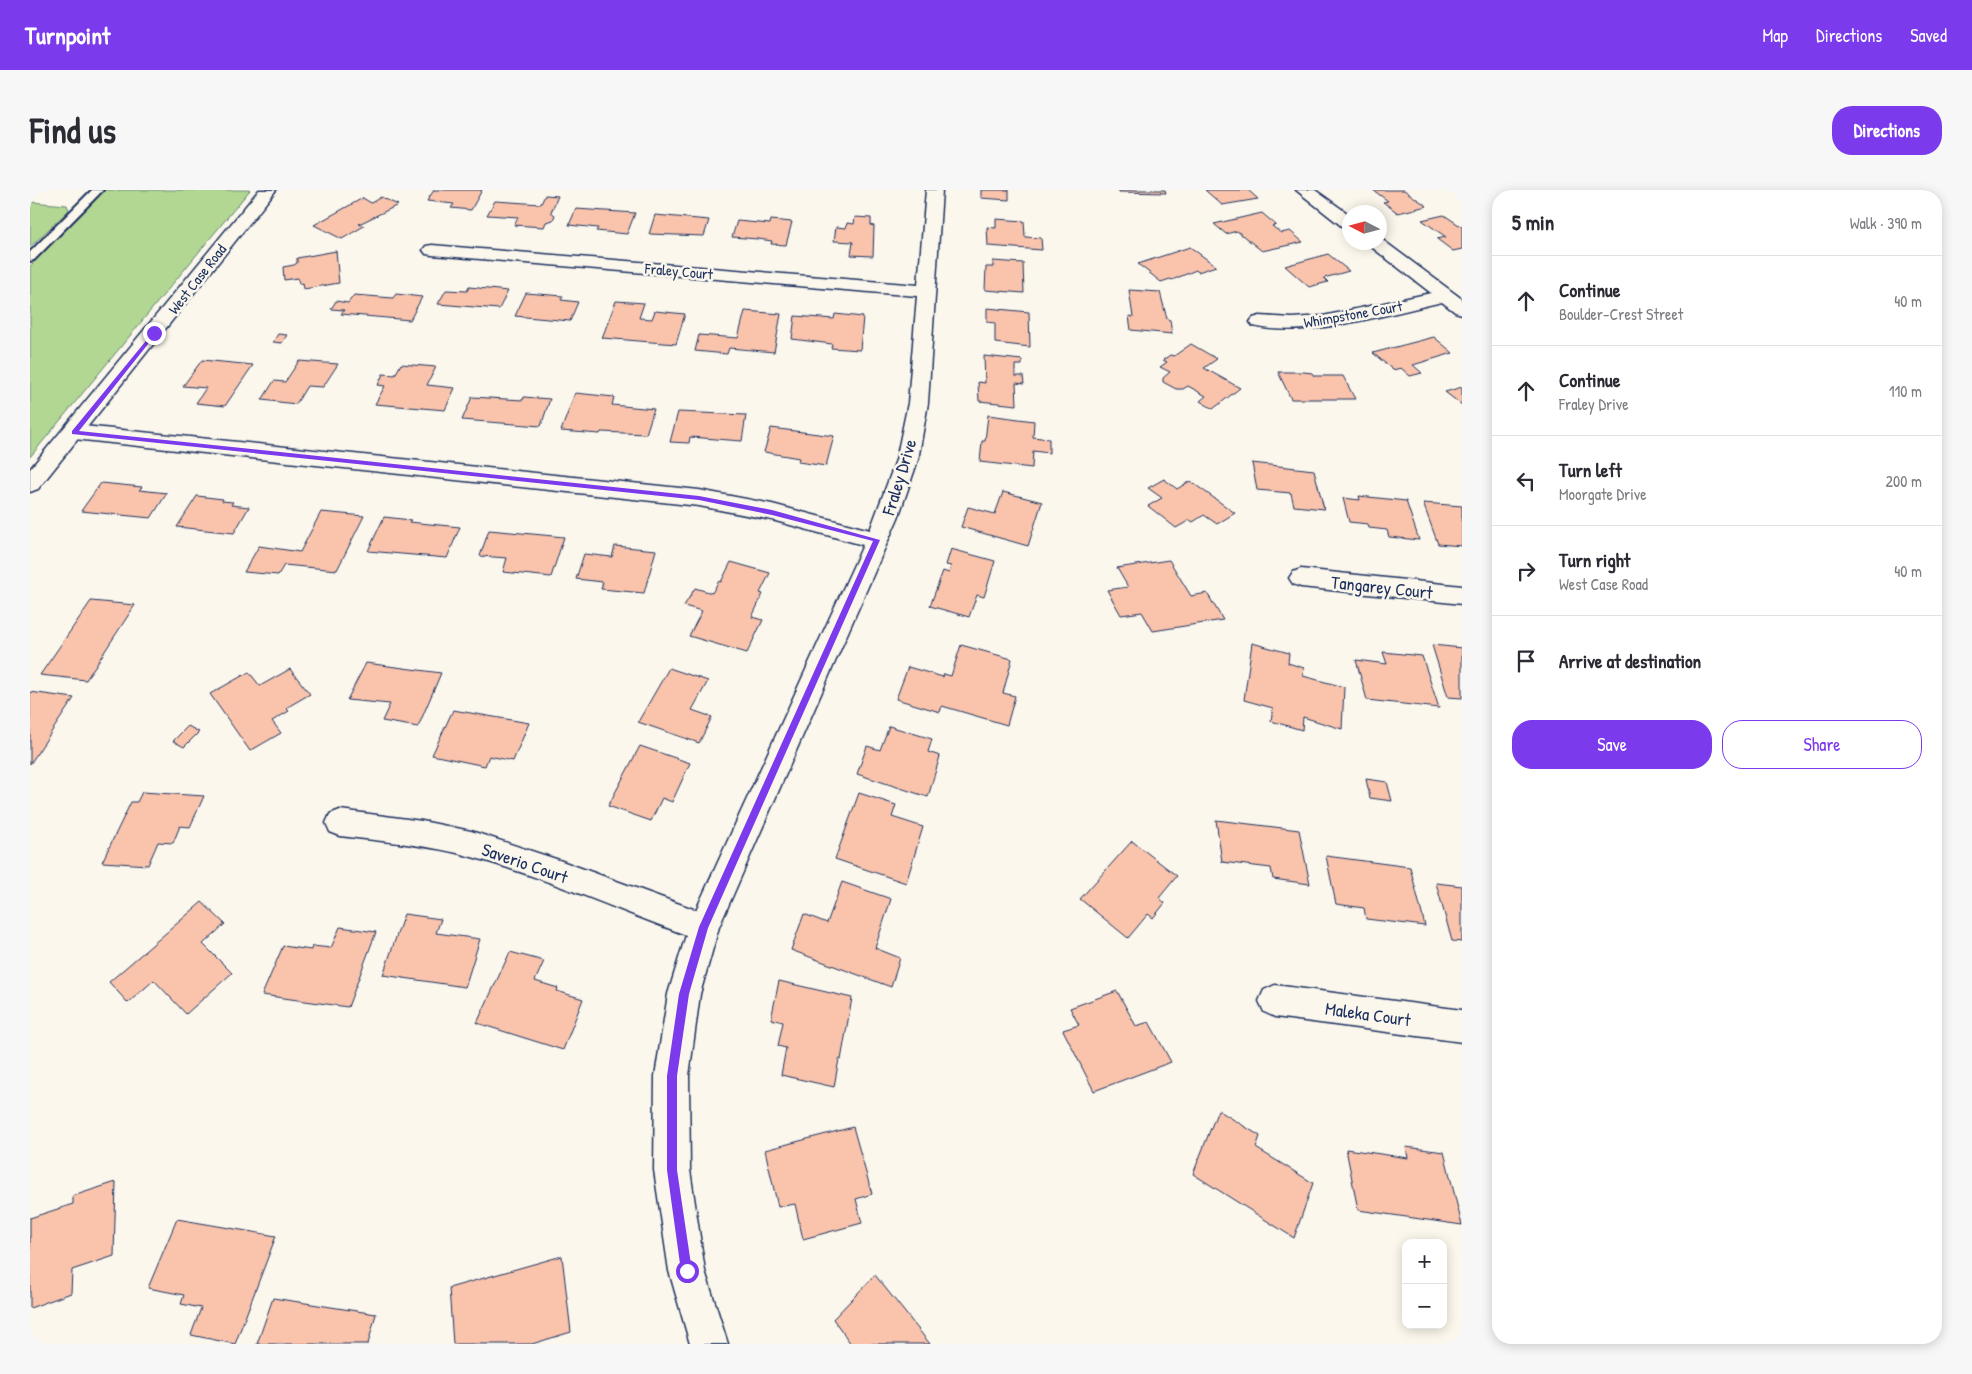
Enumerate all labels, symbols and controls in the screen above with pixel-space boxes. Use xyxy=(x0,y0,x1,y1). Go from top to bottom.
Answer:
text: Turnpoint xyxy=(25,19,110,51)
text: Map xyxy=(1763,23,1788,48)
text: Directions xyxy=(1816,23,1882,48)
text: Saved xyxy=(1910,23,1947,48)
button: Directions xyxy=(1832,106,1942,155)
text: Find us xyxy=(30,107,116,154)
north arrow xyxy=(1342,205,1387,250)
text: 5 min xyxy=(1512,208,1554,237)
text: Walk · 390 m xyxy=(1850,212,1922,234)
street label: West Case Road xyxy=(163,240,231,318)
street label: Fraley Court xyxy=(643,257,715,285)
text: Continue xyxy=(1559,277,1620,303)
icon: ahead xyxy=(1512,287,1540,315)
text: 40 m xyxy=(1894,290,1922,312)
street label: Whimpstone Court xyxy=(1302,295,1405,333)
text: Boulder-Crest Street xyxy=(1559,303,1683,325)
route end xyxy=(143,322,166,345)
text: Continue xyxy=(1559,367,1620,393)
icon: ahead xyxy=(1512,377,1540,405)
text: 110 m xyxy=(1889,380,1922,402)
text: Fraley Drive xyxy=(1559,393,1629,415)
street label: Fraley Drive xyxy=(875,436,922,519)
text: Turn left xyxy=(1559,457,1622,483)
icon: left xyxy=(1512,467,1540,495)
text: 200 m xyxy=(1886,470,1922,492)
text: Moorgate Drive xyxy=(1559,483,1647,505)
text: Turn right xyxy=(1559,547,1630,573)
icon: right xyxy=(1512,557,1540,585)
text: 40 m xyxy=(1894,560,1922,582)
street label: Tangarey Court xyxy=(1330,569,1435,605)
text: West Case Road xyxy=(1559,573,1648,595)
icon: arrive xyxy=(1512,647,1540,675)
text: Arrive at destination xyxy=(1559,648,1701,674)
button: Save xyxy=(1512,720,1712,769)
button: Share xyxy=(1722,720,1922,769)
street label: Saverio Court xyxy=(479,837,572,890)
street label: Maleka Court xyxy=(1324,996,1413,1032)
map controls xyxy=(1402,1239,1447,1329)
button: + xyxy=(1402,1239,1447,1284)
route start xyxy=(676,1260,699,1283)
button: − xyxy=(1402,1284,1447,1329)

